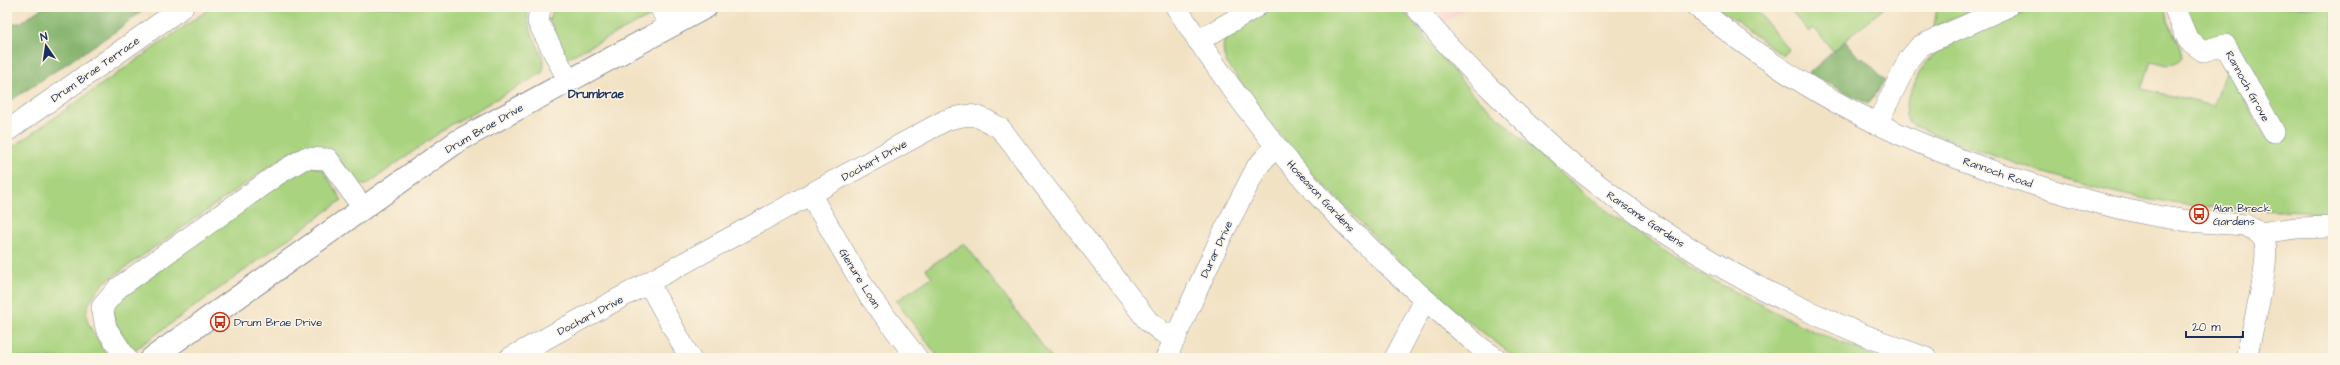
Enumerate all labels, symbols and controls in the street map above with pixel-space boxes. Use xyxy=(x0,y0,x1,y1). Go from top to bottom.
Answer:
north arrow xyxy=(26,26,66,66)
text: N xyxy=(39,29,49,45)
street label: Drum Brae Terrace xyxy=(48,33,143,106)
street label: Rannoch Grove xyxy=(2222,48,2273,124)
district label: Drumbrae xyxy=(568,86,624,103)
street label: Drum Brae Drive xyxy=(442,100,526,157)
street label: Dochart Drive xyxy=(839,136,910,185)
street label: Rannoch Road xyxy=(1961,154,2035,192)
street label: Hoseason Gardens xyxy=(1283,157,1358,236)
street label: Ransome Gardens xyxy=(1604,188,1688,251)
place label: Alan Breck Gardens xyxy=(2213,201,2271,229)
bus stop icon: Alan Breck Gardens xyxy=(2188,203,2210,225)
street label: Durar Drive xyxy=(1197,218,1236,280)
street label: Glenure Loan xyxy=(835,246,884,311)
street label: Dochart Drive xyxy=(555,292,626,339)
bus stop icon: Drum Brae Drive xyxy=(209,311,231,333)
scale bar xyxy=(2186,313,2243,339)
place label: Drum Brae Drive xyxy=(234,315,322,330)
text: 20 m xyxy=(2192,319,2221,336)

